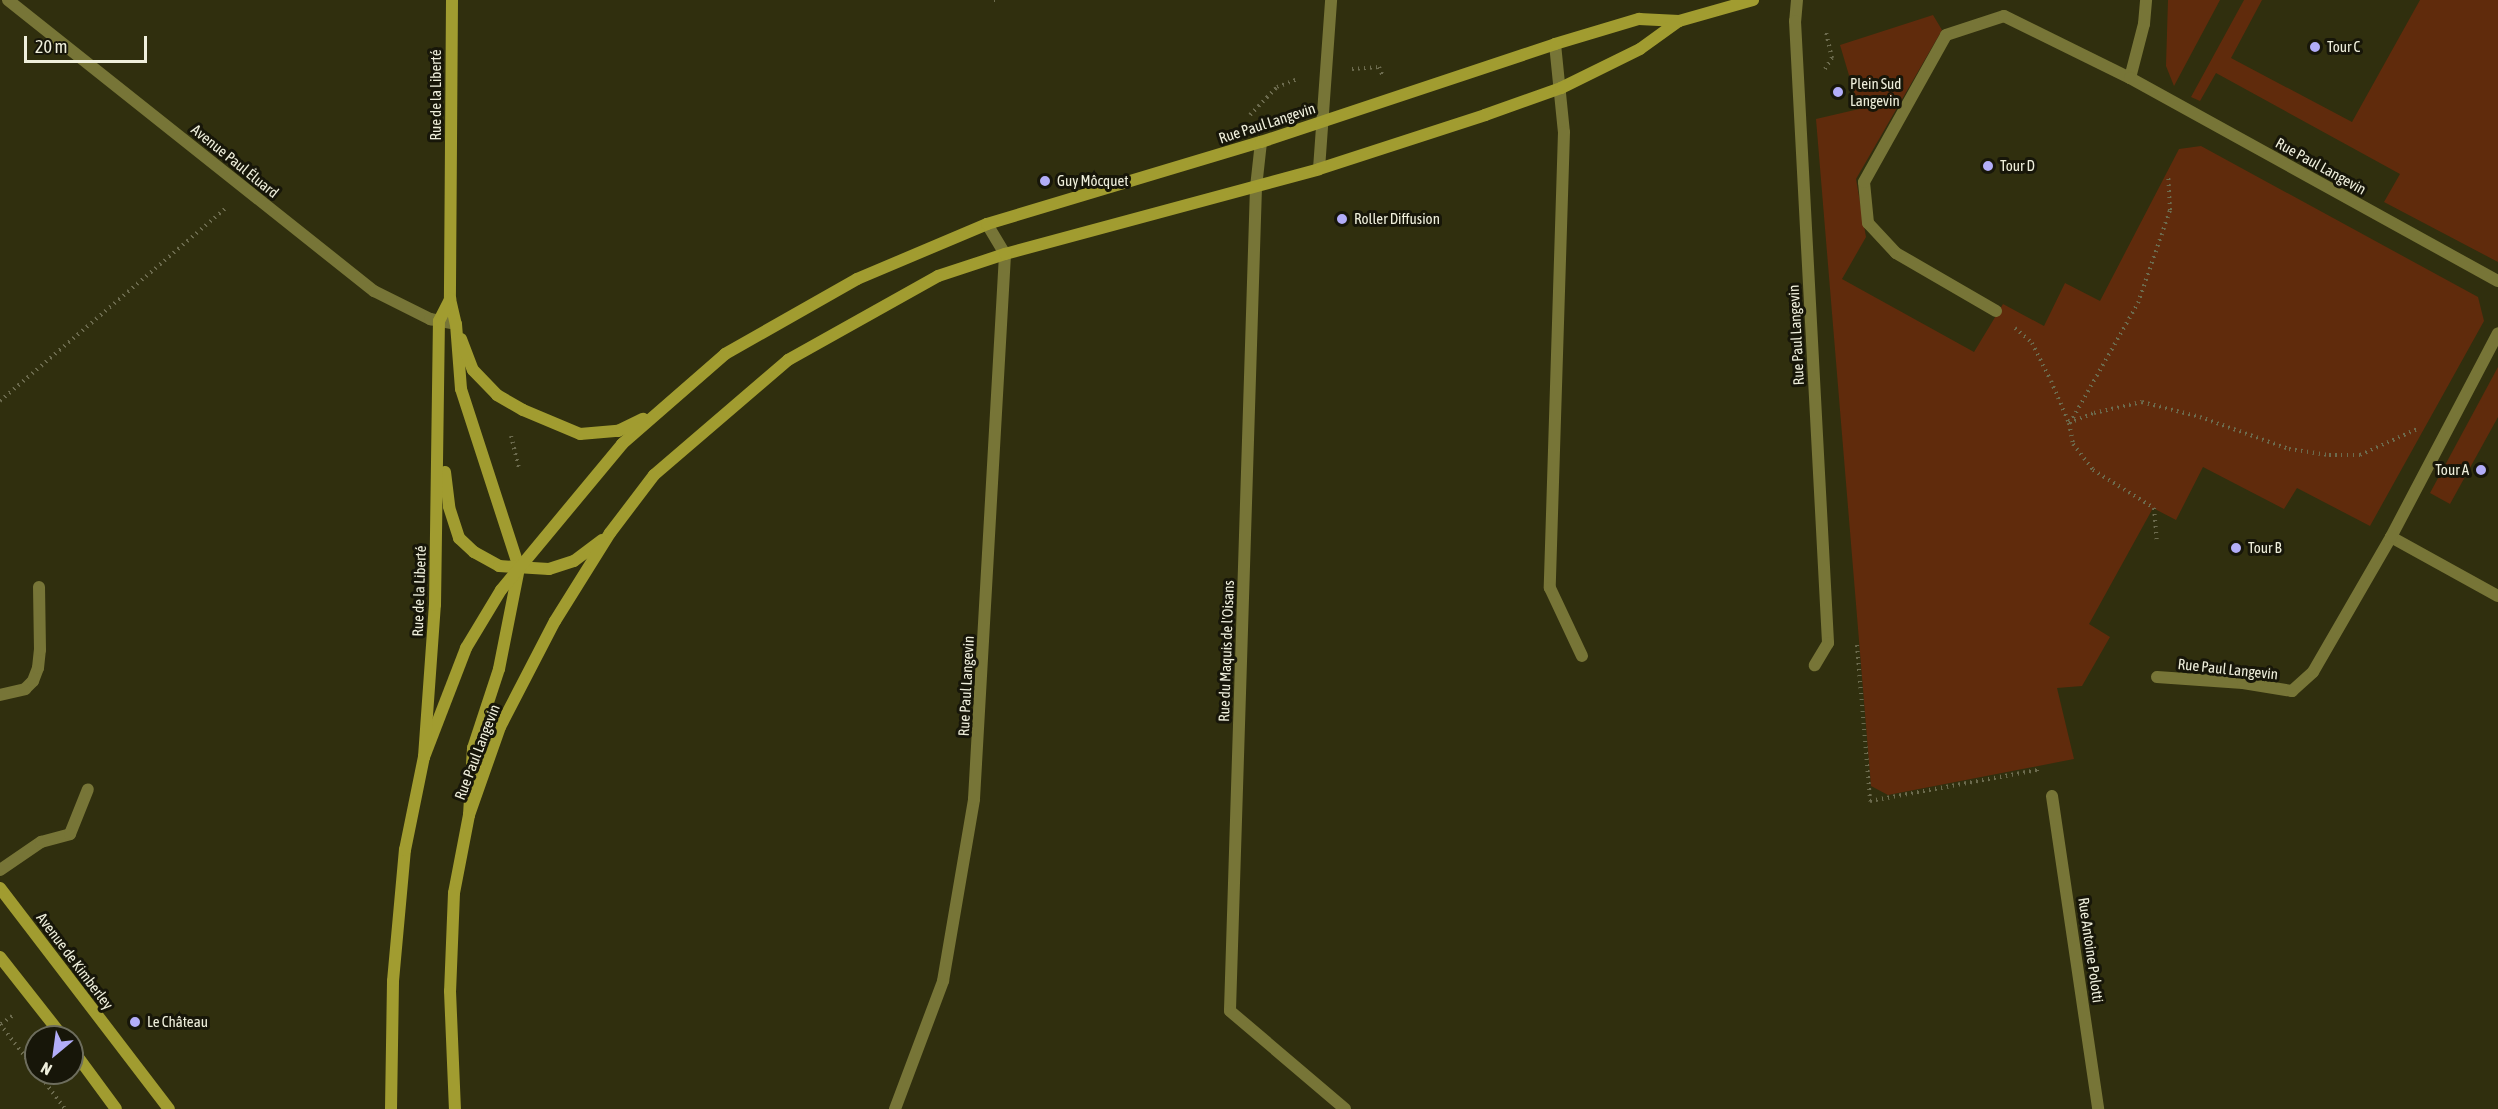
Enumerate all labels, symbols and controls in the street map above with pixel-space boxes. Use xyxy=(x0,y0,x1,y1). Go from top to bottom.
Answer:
scale bar xyxy=(27,24,150,62)
text: 20 m xyxy=(35,36,67,57)
place label: Tour C xyxy=(2327,38,2360,56)
marker: Tour C xyxy=(2308,40,2322,54)
street label: Rue de la Liberté xyxy=(427,49,445,141)
place label: Plein Sud Langevin xyxy=(1850,74,1901,109)
marker: Plein Sud Langevin xyxy=(1831,85,1845,99)
street label: Rue Paul Langevin xyxy=(1216,99,1318,147)
street label: Avenue Paul Éluard xyxy=(188,120,282,202)
street label: Rue Paul Langevin xyxy=(2273,134,2369,198)
place label: Tour D xyxy=(2000,157,2035,175)
marker: Tour D xyxy=(1981,159,1995,173)
place label: Guy Môcquet xyxy=(1057,172,1129,190)
marker: Guy Môcquet xyxy=(1038,174,1052,188)
place label: Roller Diffusion xyxy=(1354,210,1440,228)
marker: Roller Diffusion xyxy=(1335,212,1349,226)
street label: Rue Paul Langevin xyxy=(1784,284,1808,386)
place label: Tour A xyxy=(2435,461,2469,479)
marker: Tour A xyxy=(2474,463,2488,477)
place label: Tour B xyxy=(2248,539,2282,557)
marker: Tour B xyxy=(2229,541,2243,555)
street label: Rue de la Liberté xyxy=(408,545,430,637)
street label: Rue du Maquis de l'Oisans xyxy=(1215,580,1237,722)
street label: Rue Paul Langevin xyxy=(954,635,978,737)
street label: Rue Paul Langevin xyxy=(2177,655,2279,683)
street label: Rue Paul Langevin xyxy=(451,702,503,802)
street label: Rue Antoine Polotti xyxy=(2075,896,2107,1004)
street label: Avenue de Kimberley xyxy=(33,909,117,1013)
place label: Le Château xyxy=(147,1013,208,1031)
marker: Le Château xyxy=(128,1015,142,1029)
north arrow xyxy=(24,1025,84,1085)
text: N xyxy=(38,1059,55,1079)

